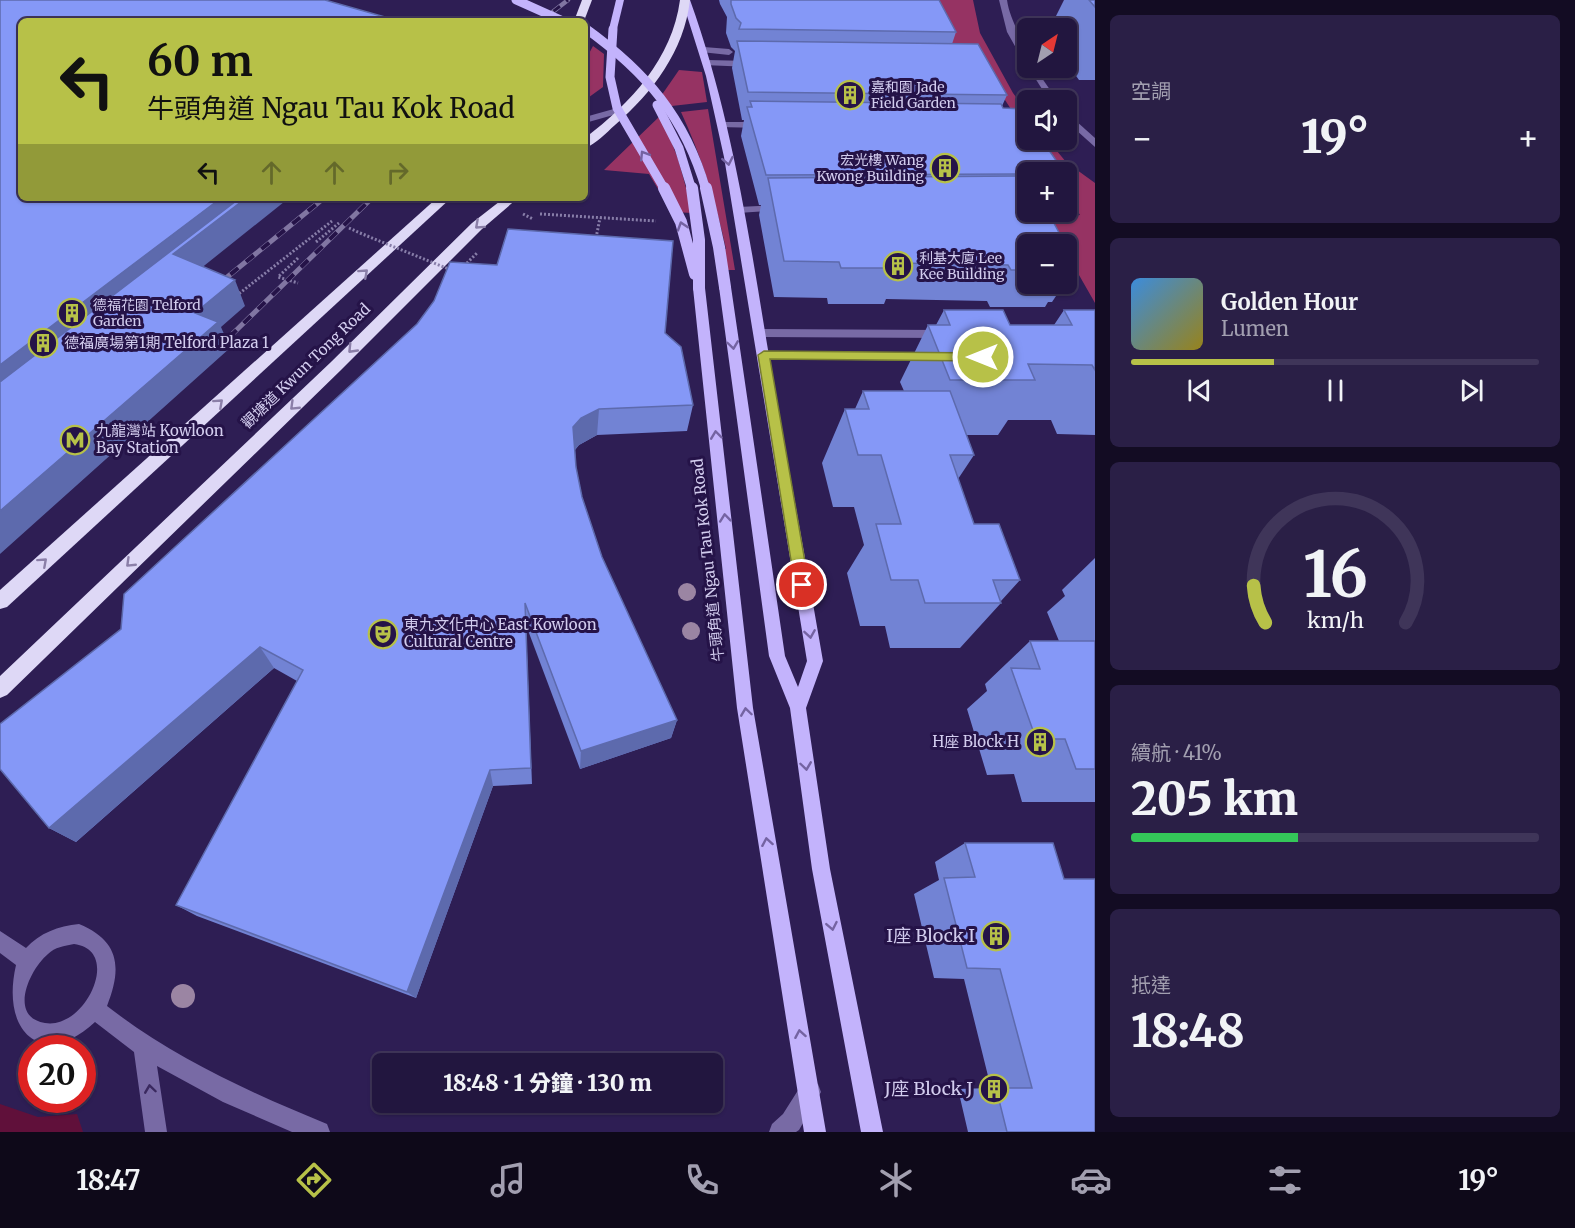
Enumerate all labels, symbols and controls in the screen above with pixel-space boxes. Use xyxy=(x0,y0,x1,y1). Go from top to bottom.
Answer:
north arrow xyxy=(1017,18,1077,78)
map controls xyxy=(1017,18,1077,294)
text: 60 m xyxy=(147,35,253,87)
icon: left xyxy=(48,42,126,120)
place label: 嘉和園 Jade Field Garden xyxy=(871,78,956,112)
text: 空調 xyxy=(1131,78,1171,103)
building icon: 嘉和園 Jade Field Garden xyxy=(834,79,866,111)
button: sound xyxy=(1017,90,1077,150)
text: 牛頭角道 Ngau Tau Kok Road xyxy=(147,91,515,125)
text: 19° xyxy=(1301,109,1369,165)
text: − xyxy=(1131,118,1153,159)
text: + xyxy=(1517,118,1539,159)
one-way arrow xyxy=(640,151,651,162)
place label: 宏光樓 Wang Kwong Building xyxy=(816,151,925,185)
building icon: 宏光樓 Wang Kwong Building xyxy=(929,152,961,184)
icon: left xyxy=(192,156,225,189)
icon: ahead xyxy=(255,156,288,189)
icon: ahead xyxy=(318,156,351,189)
icon: right xyxy=(381,156,414,189)
one-way arrow xyxy=(721,156,734,166)
button: + xyxy=(1017,162,1077,222)
one-way arrow xyxy=(476,218,486,229)
one-way arrow xyxy=(677,221,689,232)
button: − xyxy=(1017,234,1077,294)
place label: 利基大廈 Lee Kee Building xyxy=(919,249,1005,283)
building icon: 利基大廈 Lee Kee Building xyxy=(882,250,914,282)
one-way arrow xyxy=(357,269,368,280)
text: Golden Hour xyxy=(1221,288,1358,316)
place label: 德福花園 Telford Garden xyxy=(93,296,201,330)
building icon: 德福花園 Telford Garden xyxy=(56,297,88,329)
street label: 觀塘道 Kwun Tong Road xyxy=(237,299,374,432)
text: Lumen xyxy=(1221,316,1289,341)
position arrow xyxy=(951,325,1015,389)
building icon: 德福廣場第1期 Telford Plaza 1 xyxy=(27,327,59,359)
place label: 德福廣場第1期 Telford Plaza 1 xyxy=(64,333,269,352)
one-way arrow xyxy=(727,341,739,350)
one-way arrow xyxy=(349,342,360,353)
icon: previous xyxy=(1183,374,1216,407)
icon: pause xyxy=(1319,374,1352,407)
icon: next xyxy=(1455,374,1488,407)
one-way arrow xyxy=(212,399,223,410)
one-way arrow xyxy=(290,399,301,410)
place label: 九龍灣站 Kowloon Bay Station xyxy=(96,421,224,457)
metro station icon: 九龍灣站 Kowloon Bay Station xyxy=(59,424,91,456)
one-way arrow xyxy=(710,431,723,440)
street label: 牛頭角道 Ngau Tau Kok Road xyxy=(687,457,728,663)
one-way arrow xyxy=(719,513,732,522)
text: 16 xyxy=(1303,536,1367,614)
one-way arrow xyxy=(127,556,138,567)
one-way arrow xyxy=(37,558,47,569)
pin xyxy=(776,559,827,610)
icon: arrive xyxy=(785,568,818,601)
text: km/h xyxy=(1307,607,1363,634)
place label: 東九文化中心 East Kowloon Cultural Centre xyxy=(404,615,597,651)
theatre icon: 東九文化中心 East Kowloon Cultural Centre xyxy=(367,618,399,650)
one-way arrow xyxy=(804,630,816,639)
one-way arrow xyxy=(740,707,752,716)
building icon: H座 Block H xyxy=(1024,726,1056,758)
place label: H座 Block H xyxy=(932,732,1019,751)
text: 續航 · 41% xyxy=(1131,740,1222,765)
one-way arrow xyxy=(800,761,812,771)
text: 205 km xyxy=(1131,771,1298,827)
one-way arrow xyxy=(761,837,774,847)
building icon: I座 Block I xyxy=(980,920,1012,952)
one-way arrow xyxy=(825,921,838,931)
place label: I座 Block I xyxy=(886,924,975,947)
text: 抵達 xyxy=(1131,972,1171,997)
text: 18:48 xyxy=(1131,1003,1245,1059)
one-way arrow xyxy=(794,1029,807,1039)
speed limit sign: 20 xyxy=(18,1035,96,1113)
text: 18:48 · 1 分鐘 · 130 m xyxy=(443,1069,652,1097)
building icon: J座 Block J xyxy=(978,1073,1010,1105)
place label: J座 Block J xyxy=(883,1077,973,1100)
one-way arrow xyxy=(144,1085,156,1094)
icon: directions xyxy=(293,1159,335,1201)
icon: music xyxy=(487,1159,529,1201)
icon: phone xyxy=(681,1159,723,1201)
icon: climate xyxy=(875,1159,917,1201)
icon: car xyxy=(1070,1159,1112,1201)
icon: filters xyxy=(1264,1159,1306,1201)
text: 18:47 xyxy=(76,1163,140,1197)
text: 19° xyxy=(1458,1163,1499,1197)

